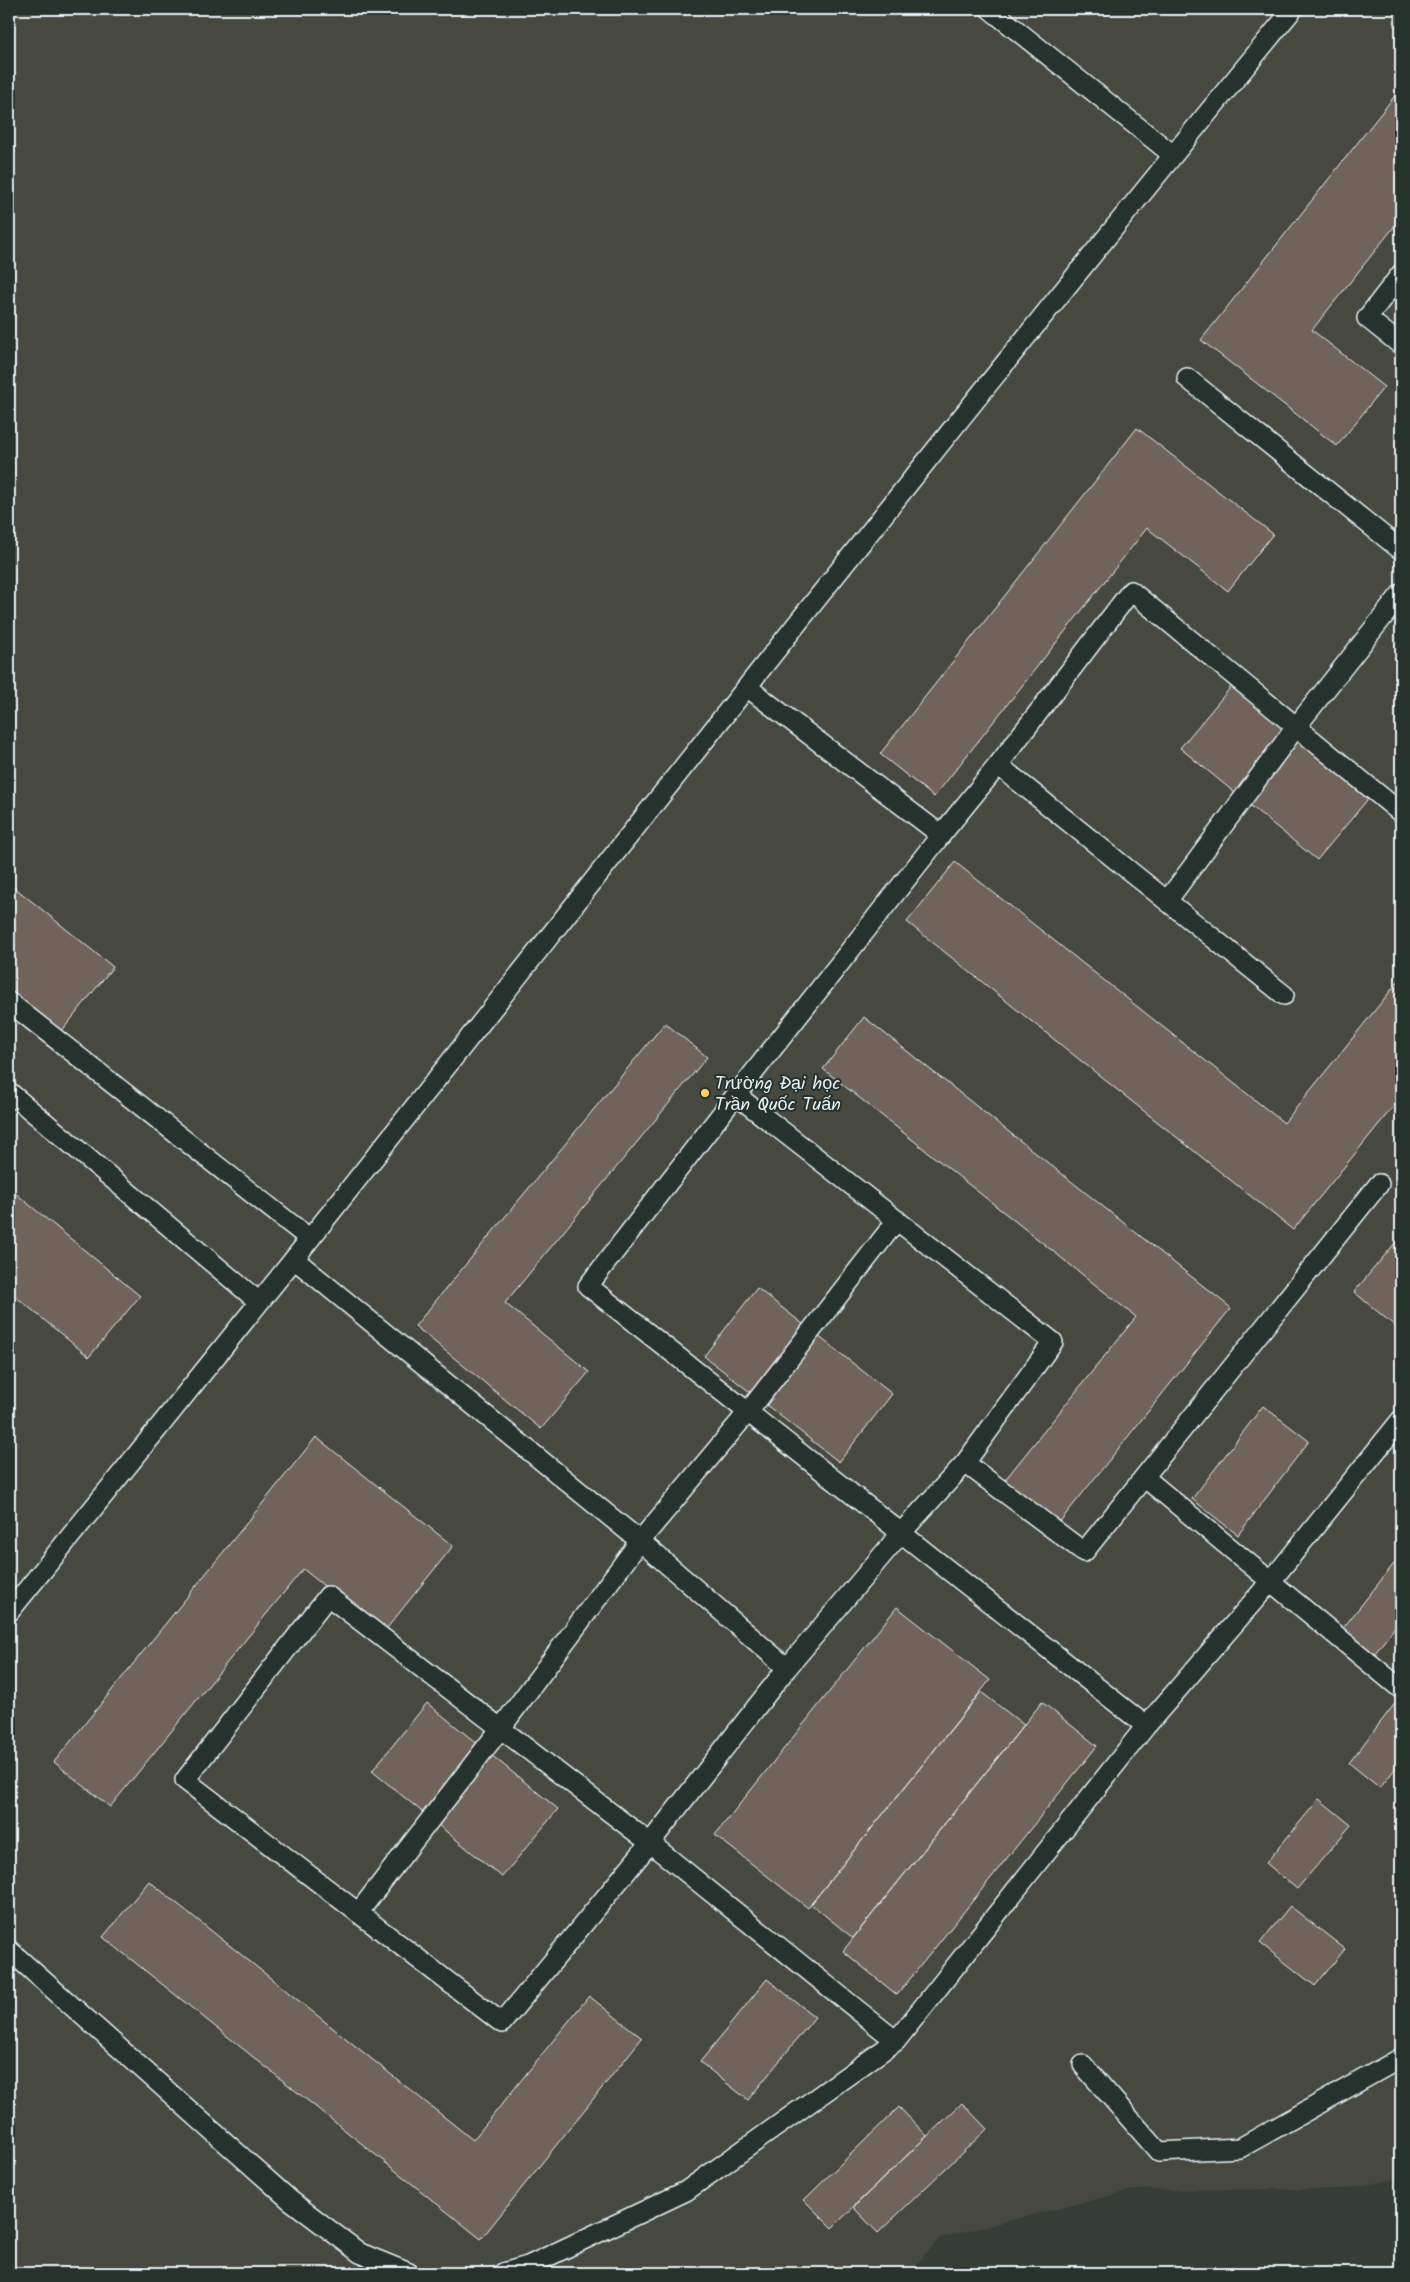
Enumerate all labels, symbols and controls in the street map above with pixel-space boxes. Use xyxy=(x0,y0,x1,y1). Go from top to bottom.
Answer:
place label: Trường Đại học Trần Quốc Tuấn xyxy=(715,1070,841,1120)
marker: Trường Đại học Trần Quốc Tuấn xyxy=(699,1087,711,1099)

